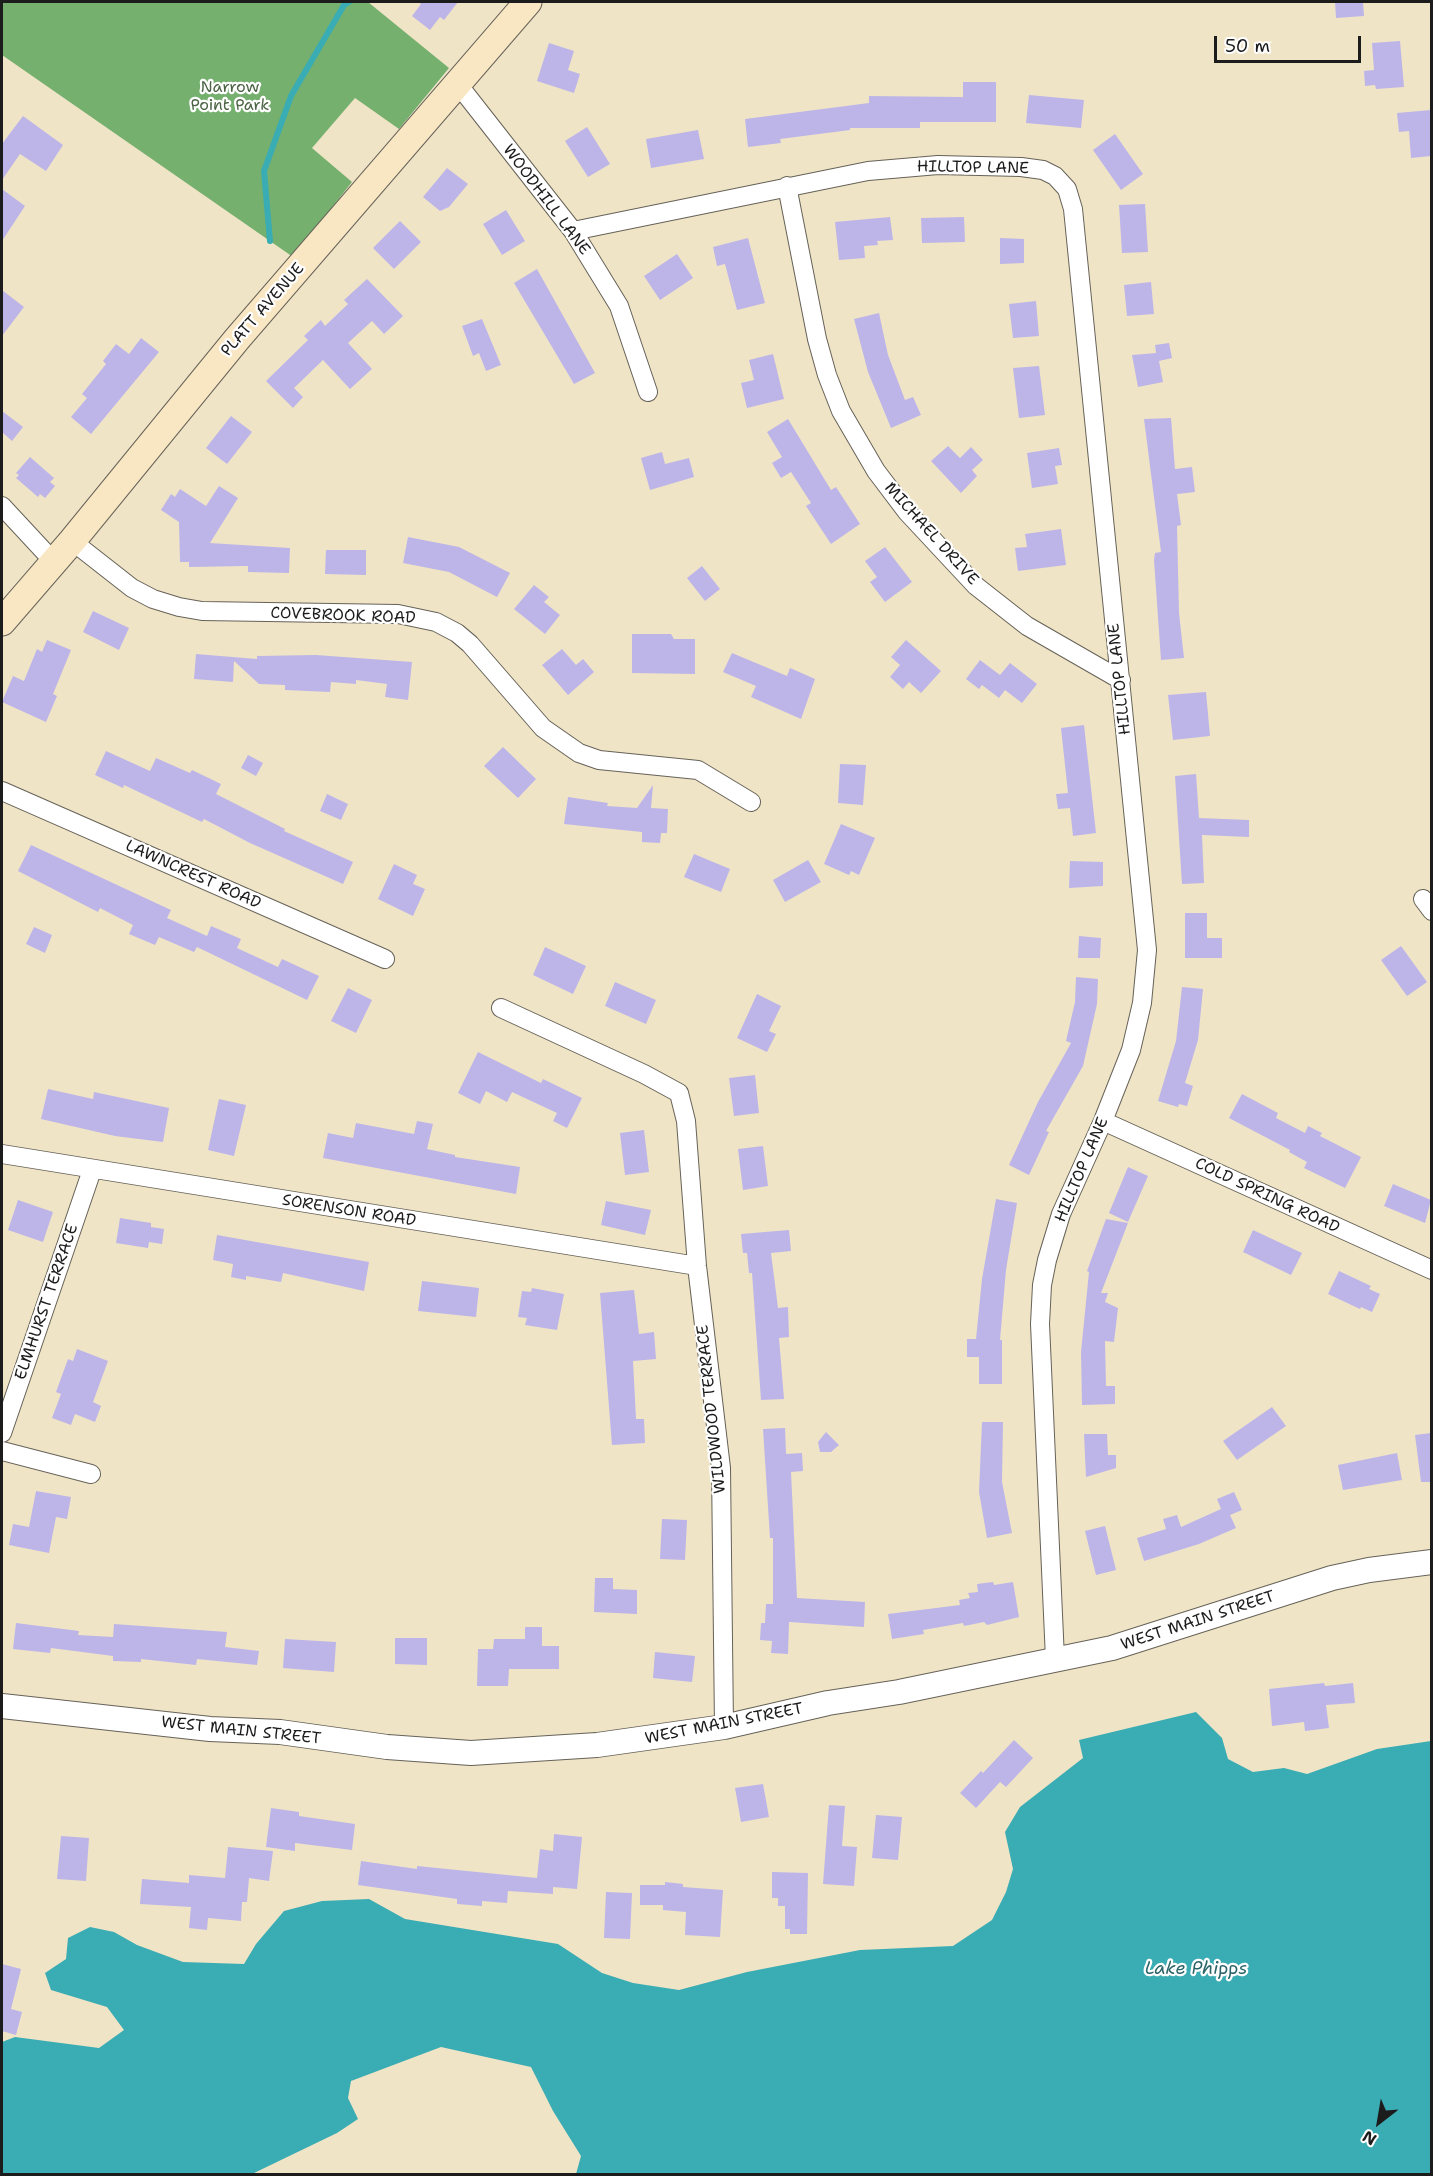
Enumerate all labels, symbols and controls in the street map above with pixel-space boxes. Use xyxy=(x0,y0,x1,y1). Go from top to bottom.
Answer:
scale bar xyxy=(1217,24,1364,62)
text: 50 m xyxy=(1225,34,1270,58)
park label: Narrow Point Park xyxy=(190,78,270,116)
street label: WOODHILL LANE xyxy=(498,141,594,259)
street label: HILLTOP LANE xyxy=(917,157,1029,179)
street label: PLATT AVENUE xyxy=(217,259,309,361)
street label: MICHAEL DRIVE xyxy=(880,479,982,589)
street label: COVEBROOK ROAD xyxy=(270,604,416,628)
street label: HILLTOP LANE xyxy=(1105,622,1135,736)
street label: LAWNCREST ROAD xyxy=(122,837,264,913)
street label: HILLTOP LANE xyxy=(1051,1115,1113,1225)
street label: COLD SPRING ROAD xyxy=(1192,1154,1342,1238)
street label: SORENSON ROAD xyxy=(281,1191,417,1231)
street label: ELMHURST TERRACE xyxy=(11,1222,83,1382)
street label: WILDWOOD TERRACE xyxy=(694,1324,730,1494)
street label: WEST MAIN STREET xyxy=(1119,1587,1277,1655)
street label: WEST MAIN STREET xyxy=(643,1699,805,1749)
street label: WEST MAIN STREET xyxy=(160,1713,322,1749)
water label: Lake Phipps xyxy=(1145,1958,1247,1980)
north arrow xyxy=(1349,2092,1409,2152)
text: N xyxy=(1359,2126,1380,2150)

